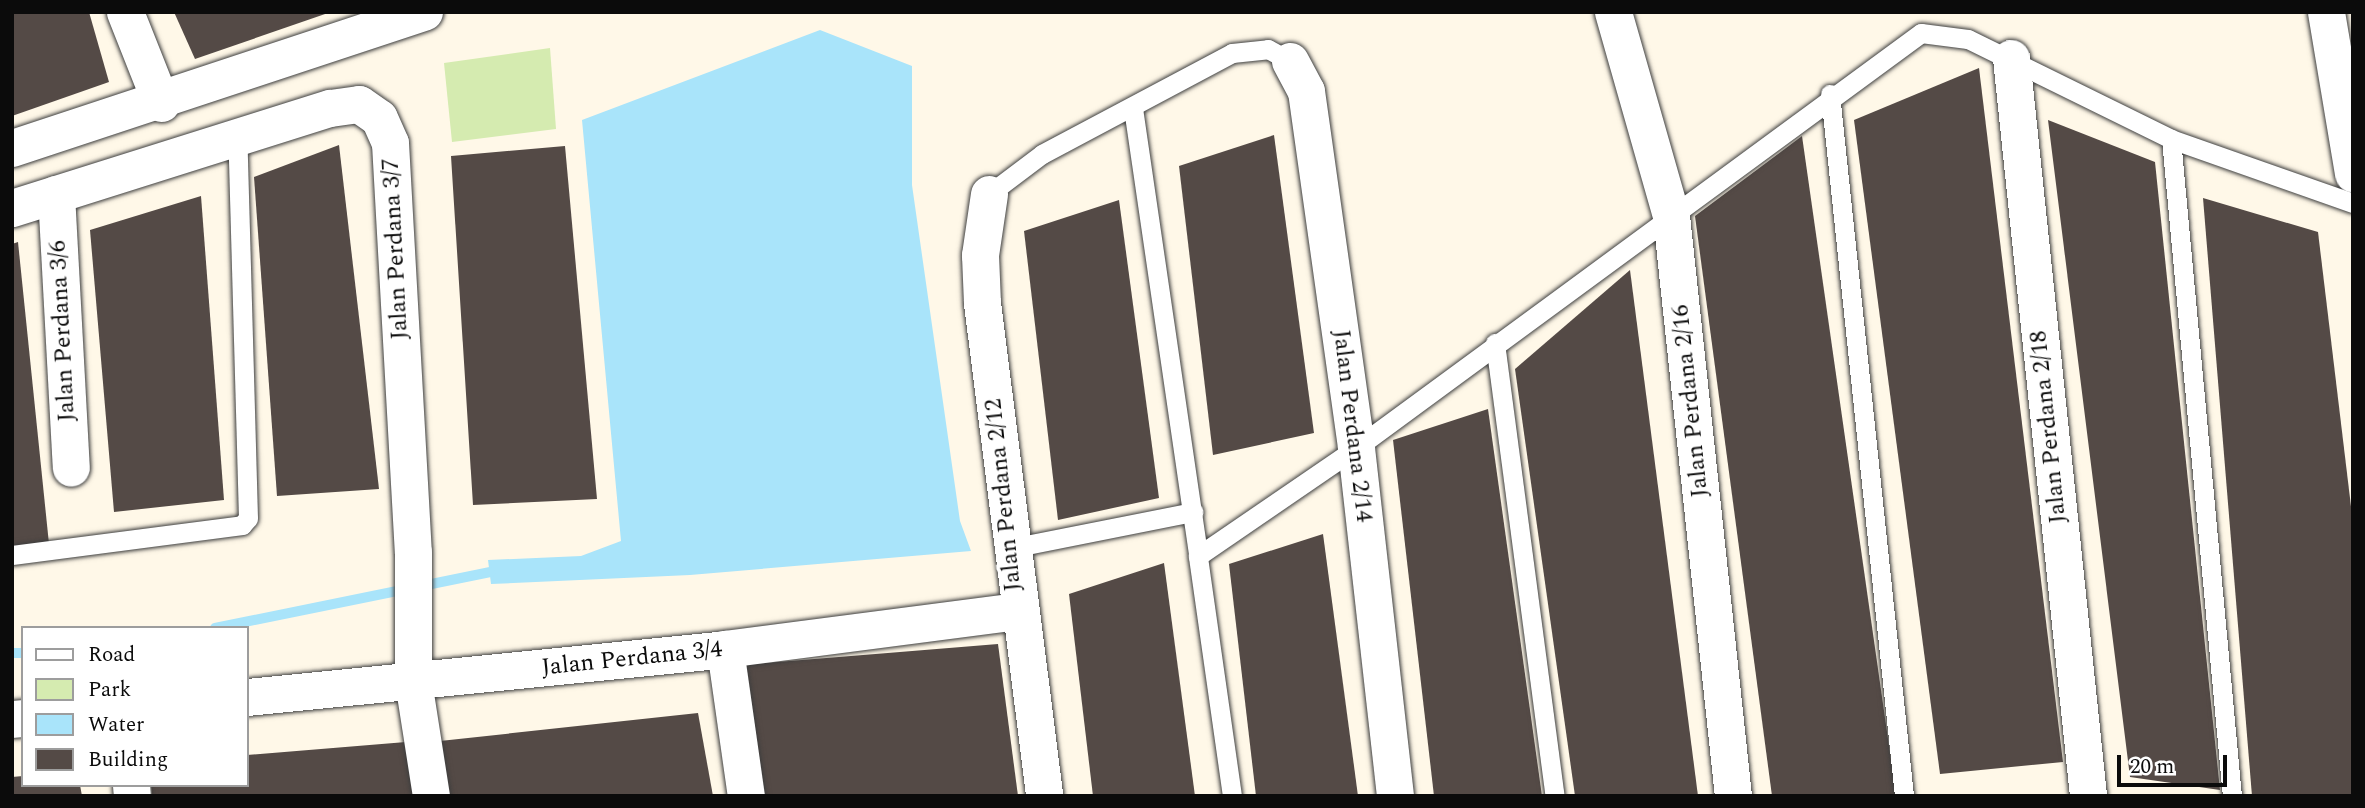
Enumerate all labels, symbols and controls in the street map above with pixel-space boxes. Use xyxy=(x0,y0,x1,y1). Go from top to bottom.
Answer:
street label: Jalan Perdana 3/7 xyxy=(377,158,415,340)
street label: Jalan Perdana 3/6 xyxy=(44,240,82,422)
street label: Jalan Perdana 2/16 xyxy=(1667,303,1715,499)
street label: Jalan Perdana 2/14 xyxy=(1326,328,1378,524)
street label: Jalan Perdana 2/18 xyxy=(2025,329,2073,525)
street label: Jalan Perdana 2/12 xyxy=(980,397,1028,593)
legend xyxy=(21,626,248,787)
street label: Jalan Perdana 3/4 xyxy=(540,635,724,683)
text: Road xyxy=(88,639,135,671)
text: Park xyxy=(88,674,131,706)
text: Water xyxy=(88,709,144,741)
scale bar xyxy=(2120,742,2230,786)
text: Building xyxy=(88,744,168,776)
text: 20 m xyxy=(2130,751,2174,783)

